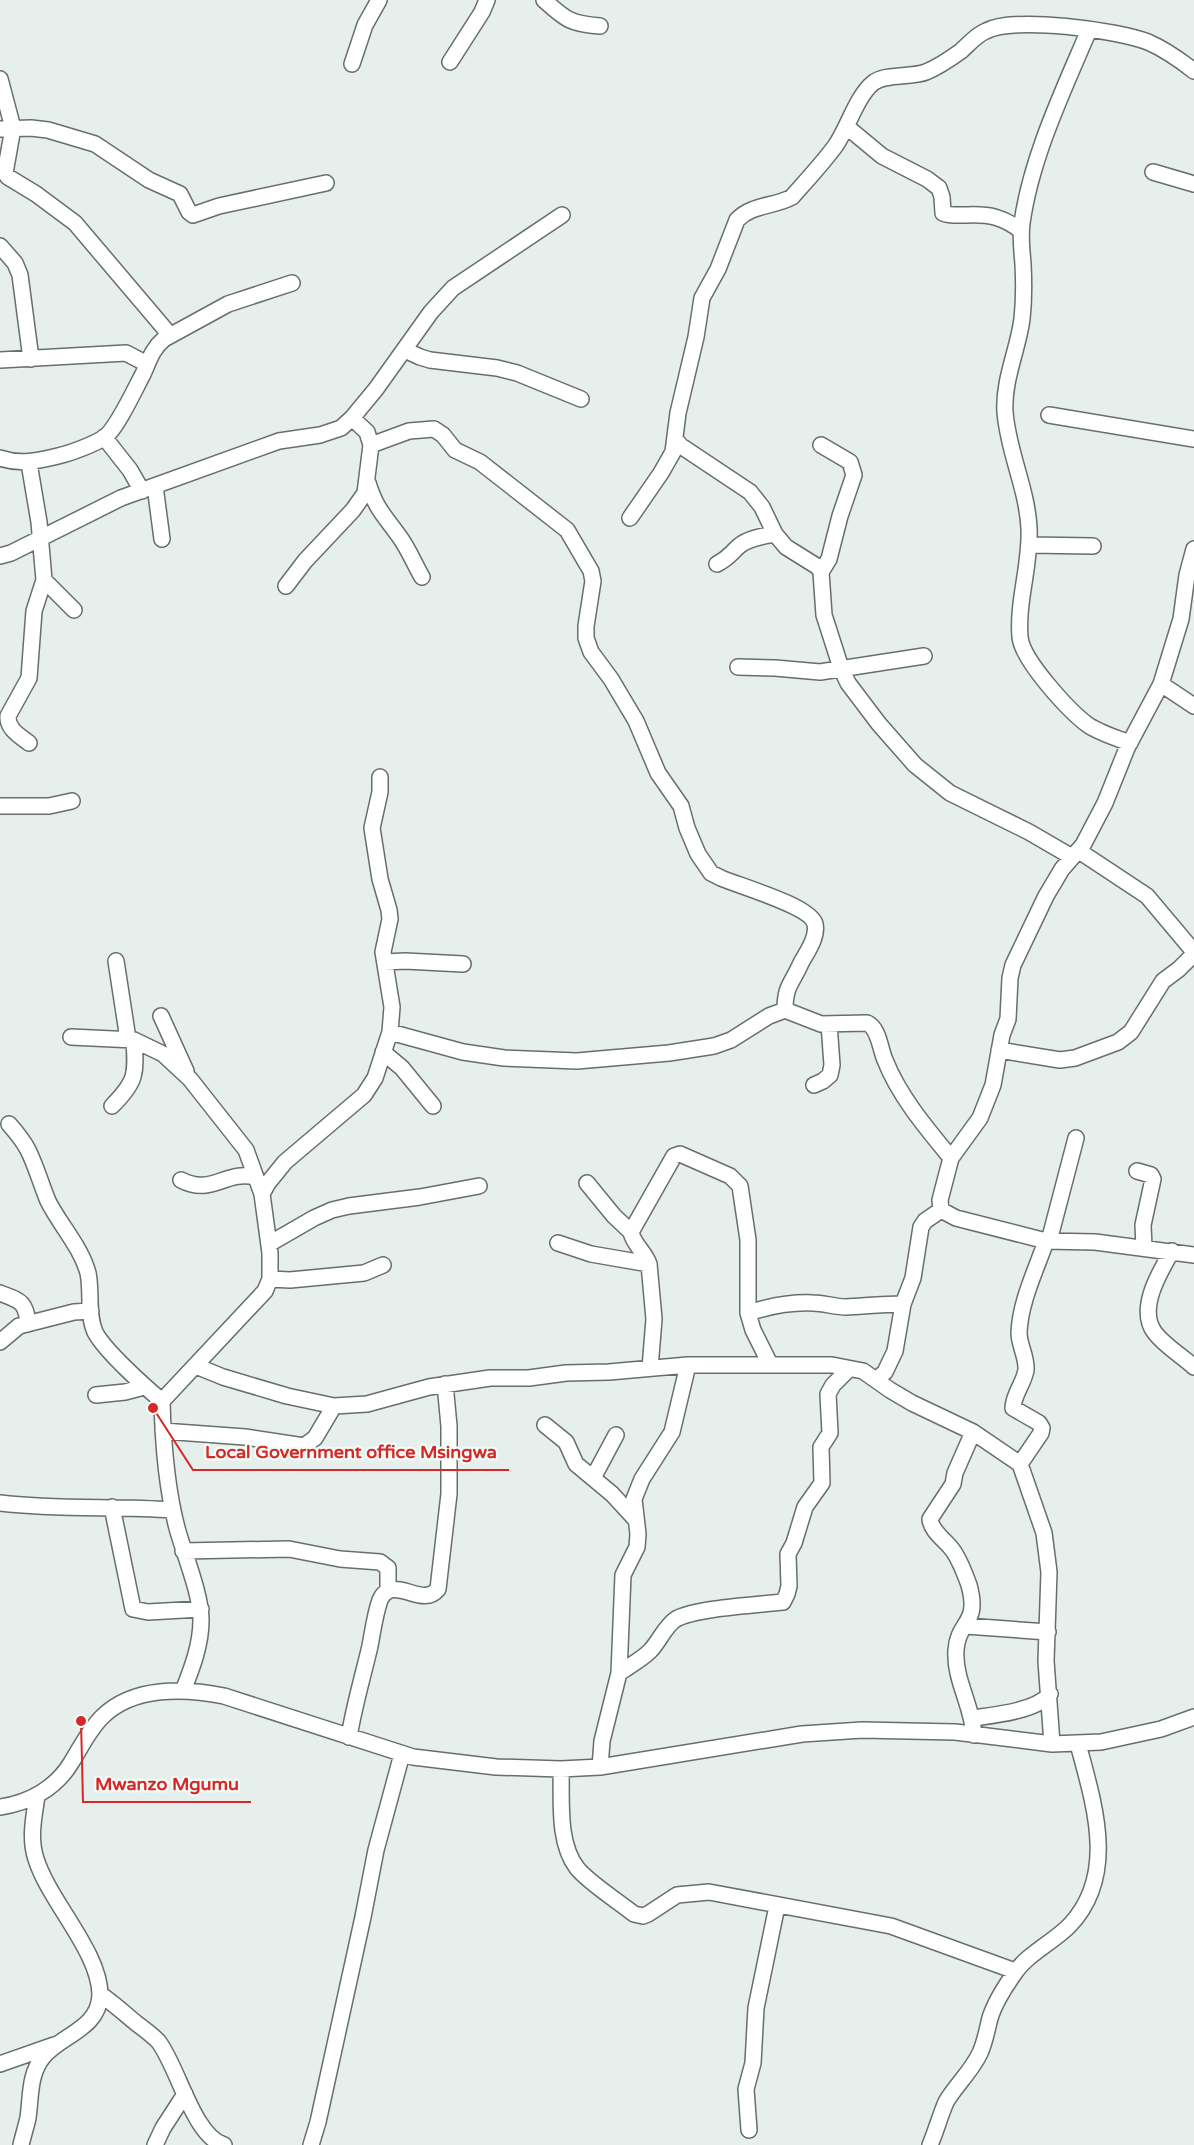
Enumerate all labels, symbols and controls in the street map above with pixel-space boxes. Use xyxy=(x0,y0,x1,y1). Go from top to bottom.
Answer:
callout: Local Government office Msingwa xyxy=(193,1434,509,1470)
text: Local Government office Msingwa xyxy=(205,1441,497,1463)
callout: Mwanzo Mgumu xyxy=(83,1766,251,1802)
text: Mwanzo Mgumu xyxy=(95,1773,239,1795)

